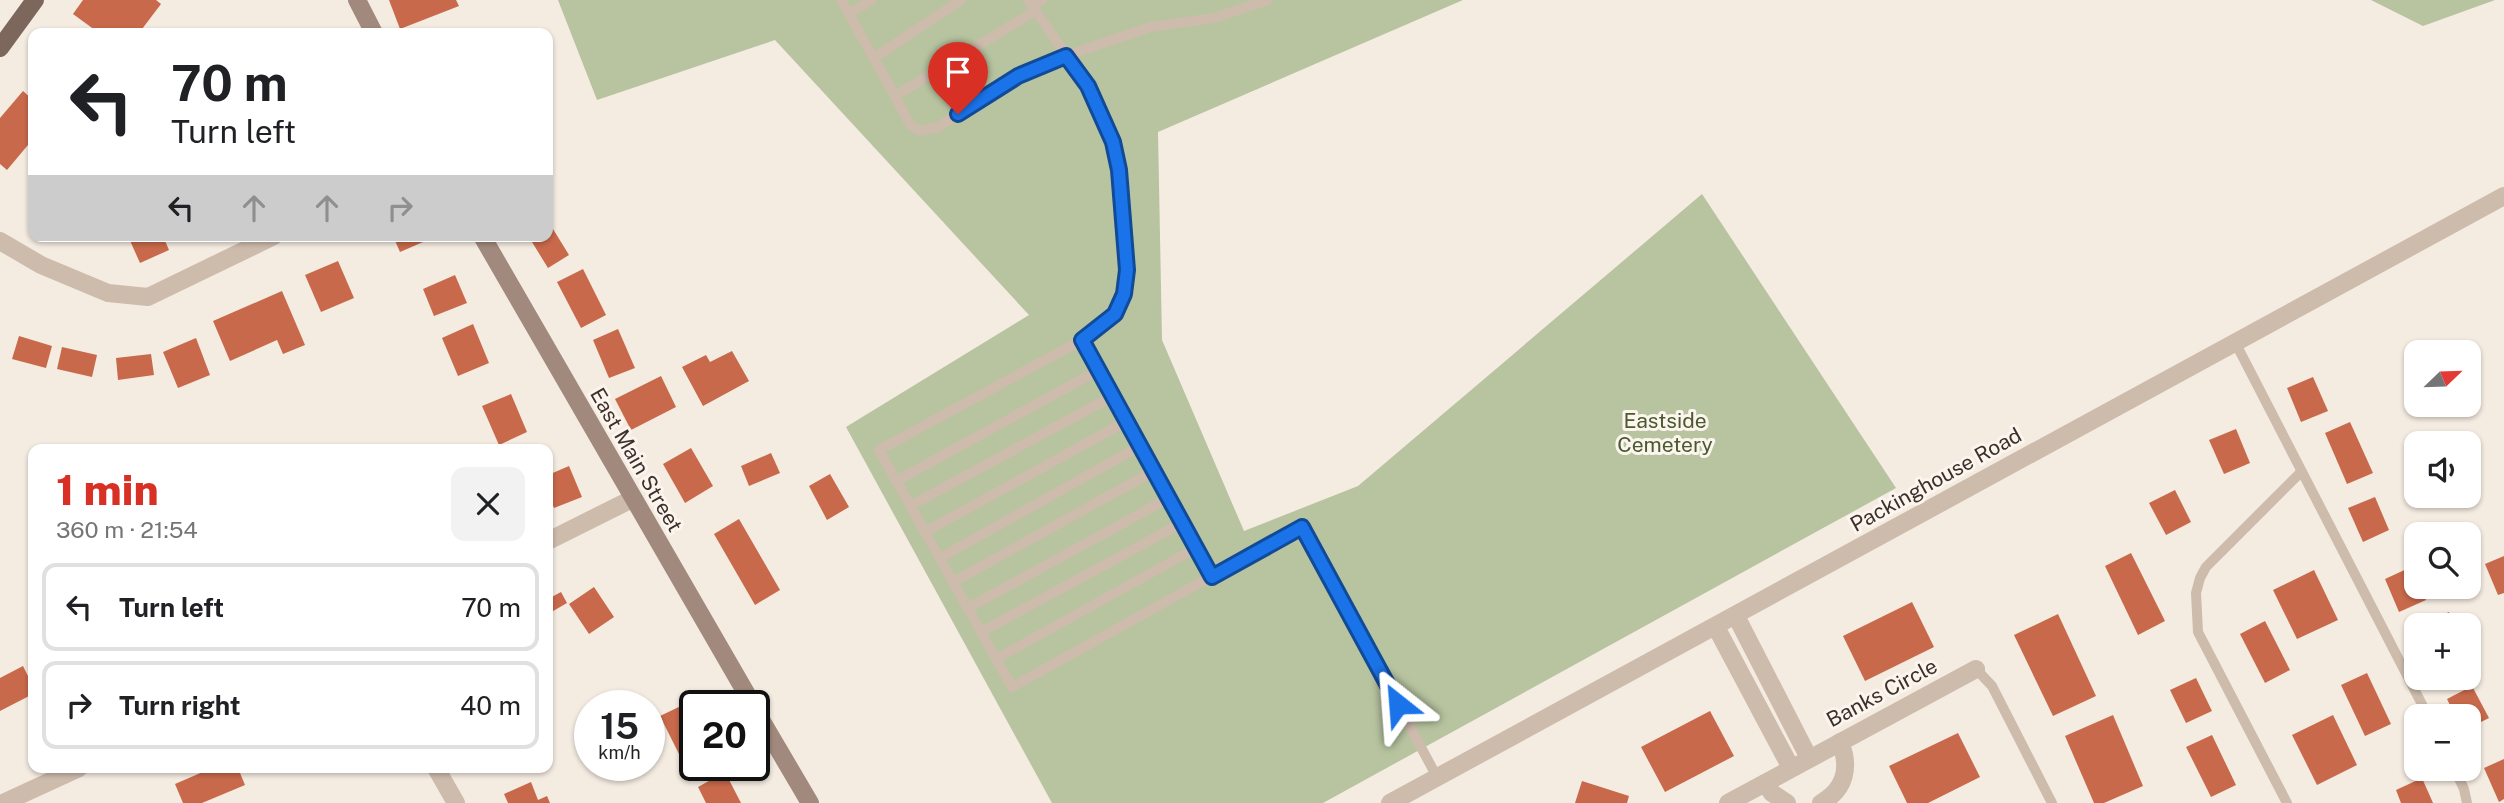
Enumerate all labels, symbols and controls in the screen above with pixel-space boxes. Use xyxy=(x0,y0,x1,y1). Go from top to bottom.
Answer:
pin xyxy=(928,42,988,114)
icon: arrive xyxy=(939,53,977,91)
text: 70 m xyxy=(171,54,288,112)
icon: left xyxy=(56,56,147,147)
text: Turn left xyxy=(171,113,296,150)
icon: left xyxy=(162,189,200,227)
icon: ahead xyxy=(235,189,273,227)
icon: ahead xyxy=(308,189,346,227)
icon: right xyxy=(381,189,419,227)
north arrow xyxy=(2404,340,2482,416)
map controls xyxy=(2404,340,2481,781)
street label: East Main Street xyxy=(585,383,688,536)
park label: Eastside Cemetery xyxy=(1617,408,1713,457)
street label: Packinghouse Road xyxy=(1846,422,2026,537)
button: sound xyxy=(2404,431,2481,508)
text: 1 min xyxy=(56,465,159,514)
button: close xyxy=(451,467,525,541)
text: 360 m · 21:54 xyxy=(56,516,198,543)
button: search xyxy=(2404,522,2481,599)
icon: left xyxy=(60,588,98,626)
text: Turn left xyxy=(119,592,224,623)
text: 70 m xyxy=(461,592,521,623)
button: + xyxy=(2404,613,2481,690)
street label: Banks Circle xyxy=(1822,653,1941,732)
position arrow xyxy=(1361,667,1435,741)
icon: right xyxy=(60,686,98,724)
text: Turn right xyxy=(119,690,241,721)
text: 40 m xyxy=(460,690,521,721)
speed limit sign: 20 xyxy=(679,690,770,781)
button: − xyxy=(2404,704,2481,781)
text: 15 xyxy=(600,706,639,747)
text: km/h xyxy=(598,742,641,763)

